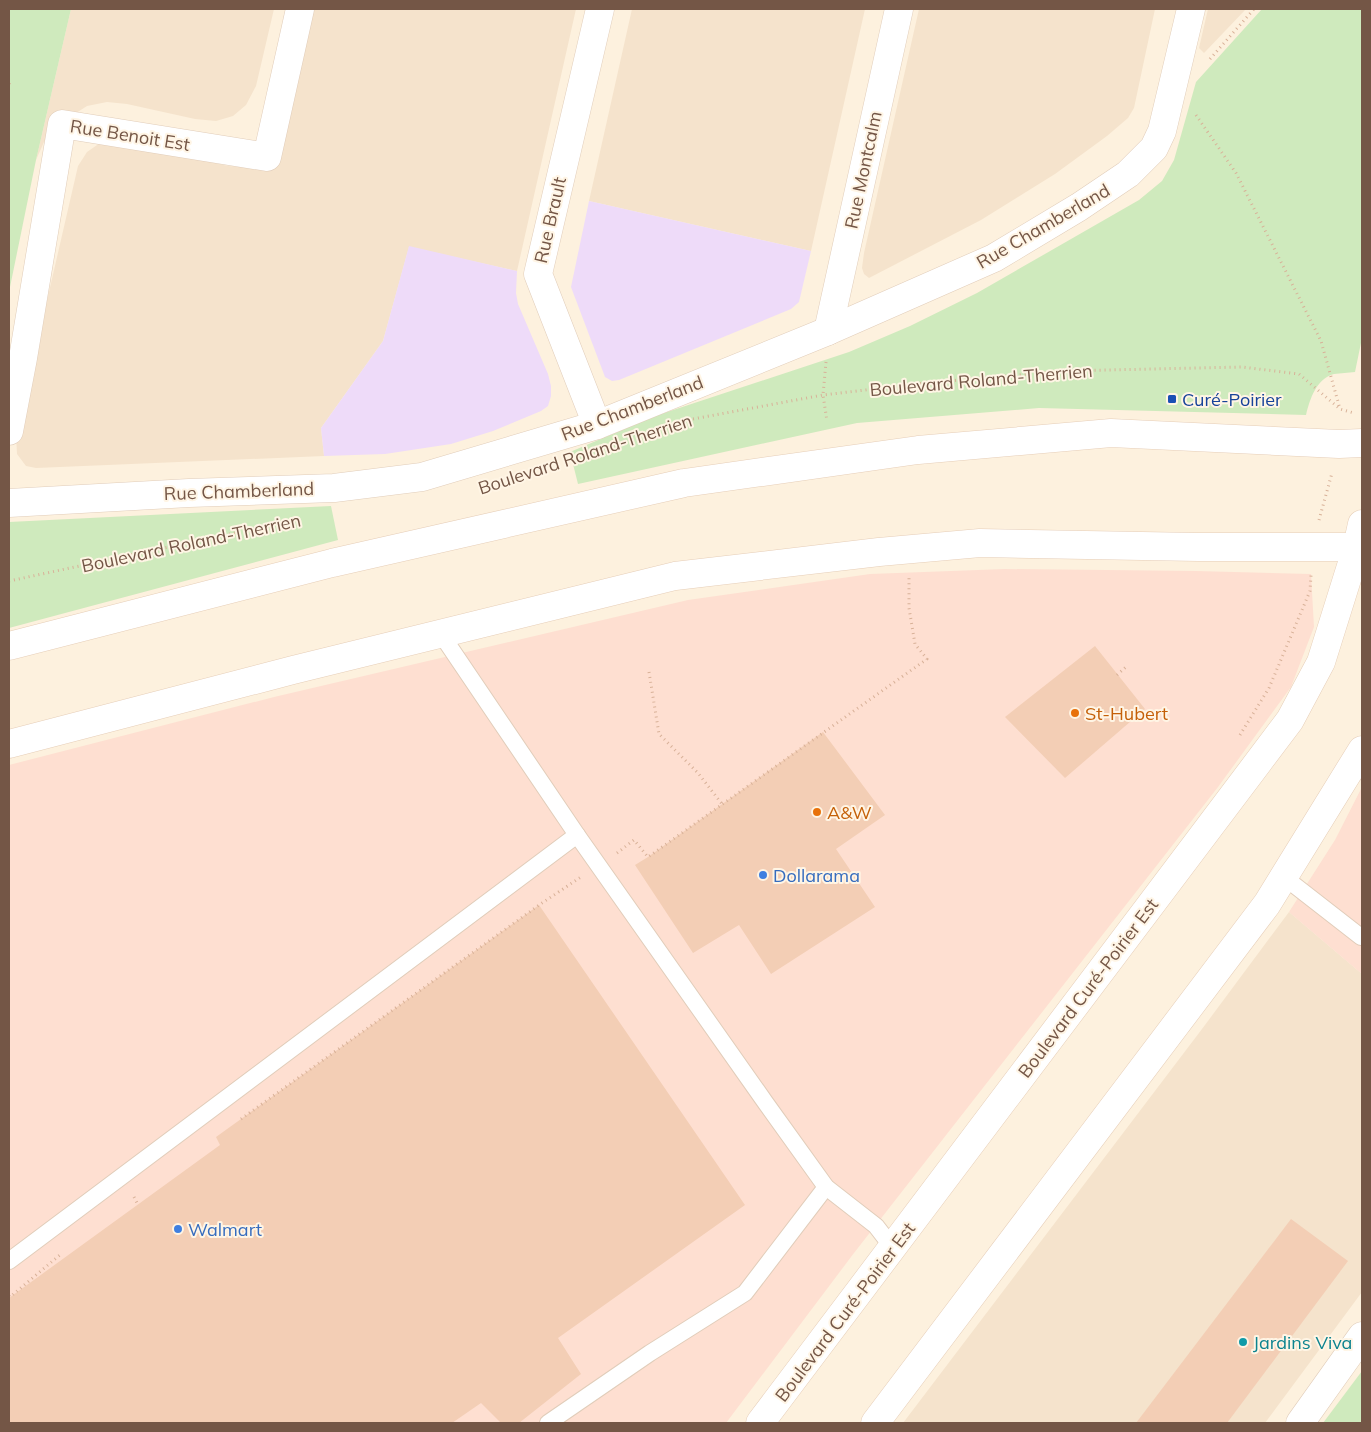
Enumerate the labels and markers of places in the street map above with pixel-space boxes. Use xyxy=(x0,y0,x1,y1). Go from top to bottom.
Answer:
place label: Curé-Poirier xyxy=(1182,388,1282,411)
marker: Curé-Poirier xyxy=(1166,393,1178,405)
place label: St-Hubert xyxy=(1085,702,1168,725)
marker: St-Hubert xyxy=(1069,707,1081,719)
place label: A&W xyxy=(827,801,872,824)
marker: A&W xyxy=(811,806,823,818)
place label: Dollarama xyxy=(773,864,860,887)
marker: Dollarama xyxy=(757,869,769,881)
place label: Walmart xyxy=(188,1218,262,1241)
marker: Walmart xyxy=(172,1223,184,1235)
place label: Jardins Viva xyxy=(1253,1331,1352,1354)
marker: Jardins Viva xyxy=(1237,1336,1249,1348)

